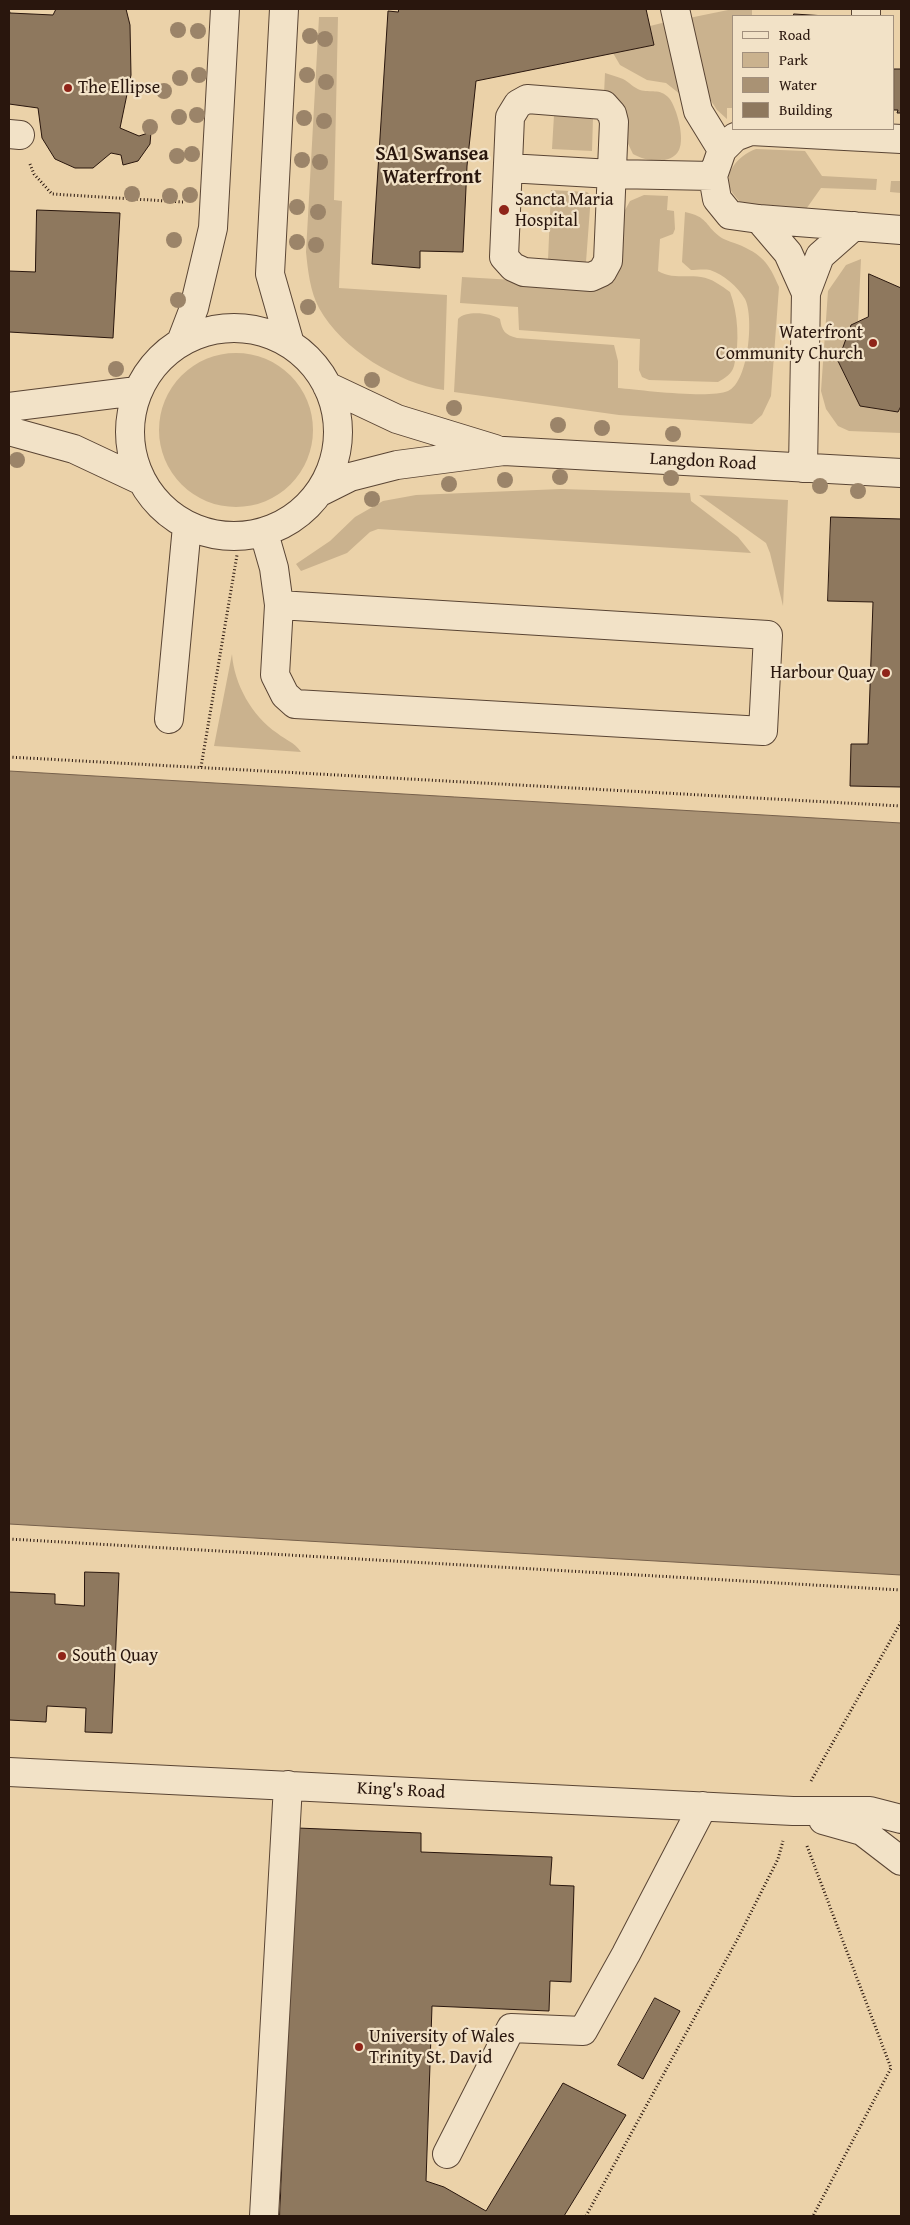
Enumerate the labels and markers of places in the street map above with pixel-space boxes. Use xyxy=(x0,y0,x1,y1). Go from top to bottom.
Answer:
place label: The Ellipse xyxy=(78,77,160,99)
marker: The Ellipse xyxy=(62,82,74,94)
place label: Sancta Maria Hospital xyxy=(515,189,613,232)
marker: Sancta Maria Hospital xyxy=(497,203,511,217)
place label: Waterfront Community Church xyxy=(716,322,863,364)
marker: Waterfront Community Church xyxy=(867,337,879,349)
place label: Harbour Quay xyxy=(770,662,876,684)
marker: Harbour Quay xyxy=(880,667,892,679)
place label: South Quay xyxy=(72,1645,158,1667)
marker: South Quay xyxy=(56,1650,68,1662)
place label: University of Wales Trinity St. David xyxy=(369,2026,515,2068)
marker: University of Wales Trinity St. David xyxy=(353,2041,365,2053)

